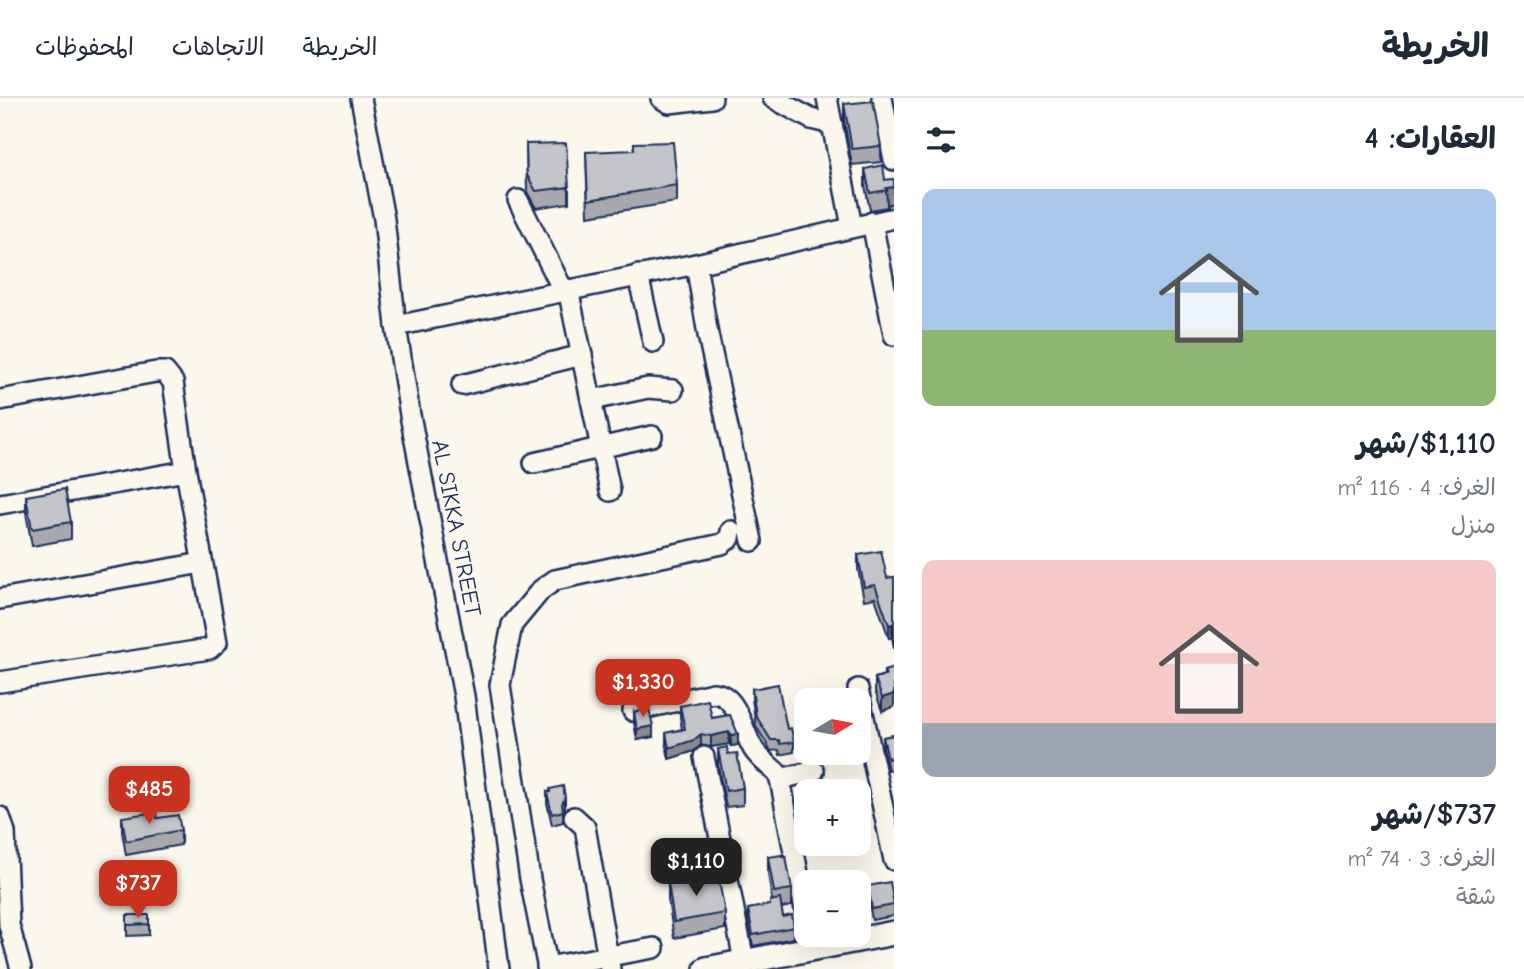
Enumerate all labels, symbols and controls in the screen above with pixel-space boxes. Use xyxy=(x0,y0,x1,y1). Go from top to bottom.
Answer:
text: الخريطة xyxy=(1382,27,1489,65)
text: المحفوظات xyxy=(35,33,134,61)
text: الاتجاهات xyxy=(172,33,265,61)
text: الخريطة xyxy=(303,33,377,61)
icon: filters xyxy=(922,121,960,159)
text: العقارات: 4 xyxy=(1365,121,1496,156)
icon: home xyxy=(1146,235,1272,361)
text: $1,110/شهر xyxy=(1357,426,1496,461)
street label: AL SIKKA STREET xyxy=(426,438,487,619)
text: الغرف: 4 · 116 m² xyxy=(1337,474,1496,501)
text: منزل xyxy=(1451,512,1496,539)
icon: home xyxy=(1146,606,1272,732)
pin: $1,330 xyxy=(586,660,700,719)
text: $1,330 xyxy=(611,668,675,695)
north arrow xyxy=(794,688,872,765)
map controls xyxy=(794,688,871,947)
pin: $485 xyxy=(108,766,190,826)
text: $485 xyxy=(125,775,173,802)
button: + xyxy=(794,779,871,856)
text: $737/شهر xyxy=(1373,797,1496,832)
pin: $1,110 xyxy=(639,838,753,898)
text: الغرف: 3 · 74 m² xyxy=(1347,845,1496,872)
text: $1,110 xyxy=(667,847,725,874)
pin: $737 xyxy=(97,860,179,920)
text: $737 xyxy=(115,869,161,896)
button: − xyxy=(794,870,871,947)
text: شقة xyxy=(1456,883,1496,910)

